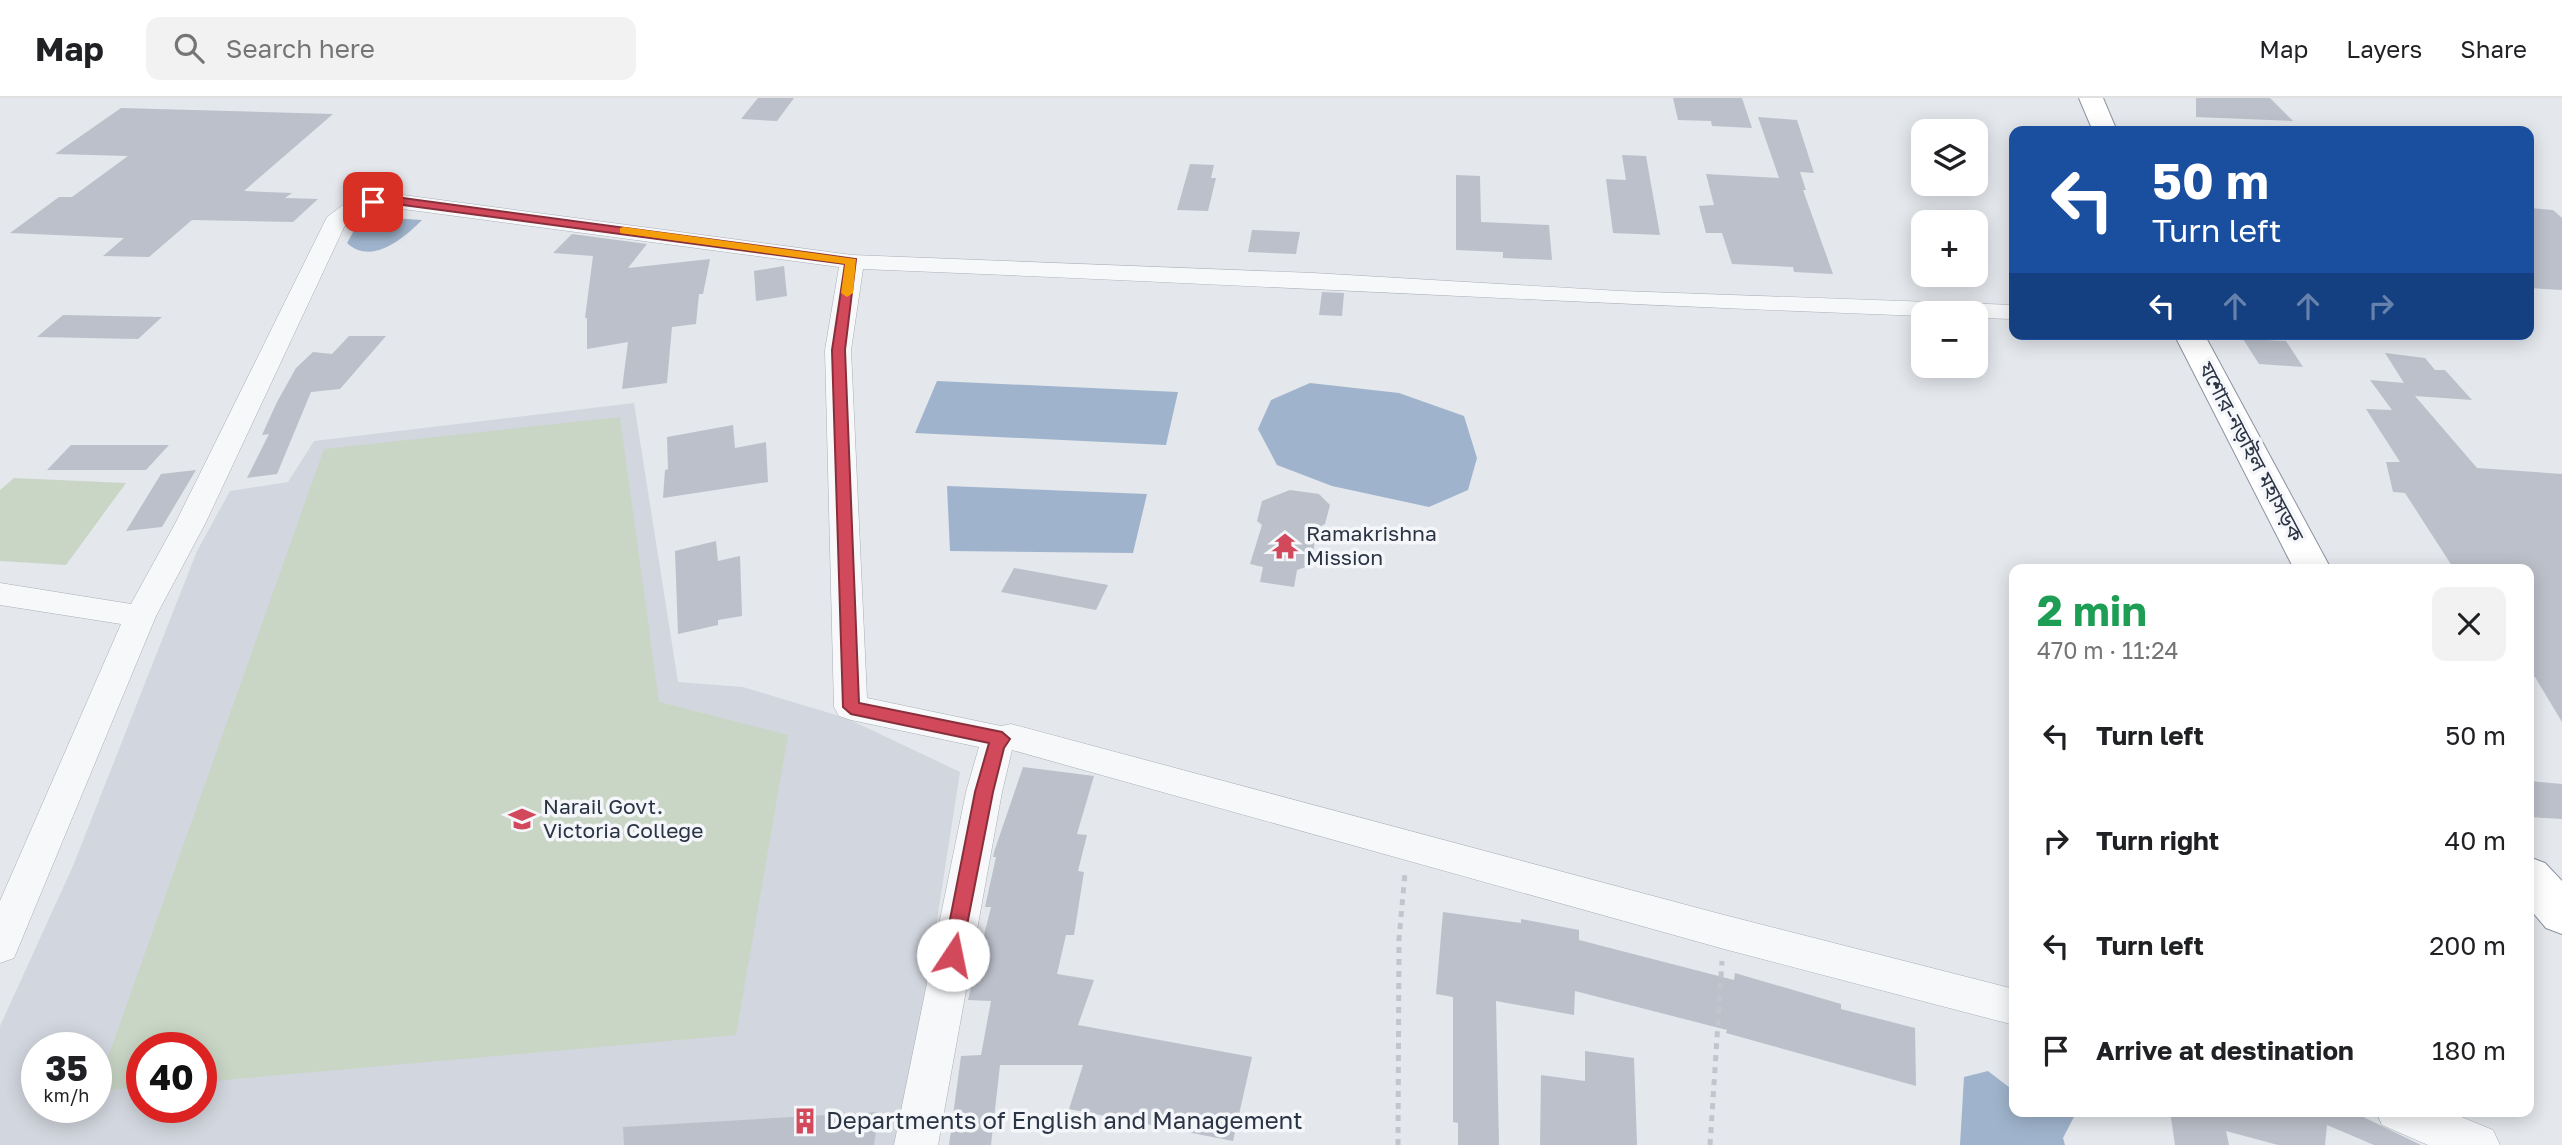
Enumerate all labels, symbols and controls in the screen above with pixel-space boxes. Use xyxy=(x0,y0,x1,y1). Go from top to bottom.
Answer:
search box xyxy=(146,17,636,80)
text: Map xyxy=(35,29,104,68)
icon: search xyxy=(170,29,208,67)
text: Search here xyxy=(226,33,375,64)
text: Map xyxy=(2259,34,2308,63)
text: Layers xyxy=(2346,34,2422,63)
text: Share xyxy=(2460,34,2527,63)
map controls xyxy=(1911,119,1988,378)
button: layers xyxy=(1911,119,1988,196)
text: 50 m xyxy=(2152,151,2269,210)
icon: left xyxy=(2037,154,2128,245)
pin xyxy=(343,172,403,232)
icon: arrive xyxy=(354,183,392,221)
button: + xyxy=(1911,210,1988,287)
text: Turn left xyxy=(2152,211,2281,249)
icon: left xyxy=(2143,287,2181,325)
icon: ahead xyxy=(2216,287,2254,325)
icon: ahead xyxy=(2289,287,2327,325)
icon: right xyxy=(2362,287,2400,325)
button: − xyxy=(1911,301,1988,378)
street label: যশোর-নড়াইল মহাসড়ক xyxy=(2193,356,2311,547)
place label: Ramakrishna Mission xyxy=(1306,520,1437,570)
temple icon: Ramakrishna Mission xyxy=(1270,531,1300,561)
text: 2 min xyxy=(2037,585,2147,635)
button: close xyxy=(2432,587,2506,661)
text: 470 m · 11:24 xyxy=(2037,636,2179,664)
icon: left xyxy=(2037,717,2075,755)
text: Turn left xyxy=(2096,720,2204,751)
text: 50 m xyxy=(2445,720,2506,751)
place label: Narail Govt. Victoria College xyxy=(543,793,703,843)
school or university icon: Narail Govt. Victoria College xyxy=(507,804,537,834)
icon: right xyxy=(2037,822,2075,860)
text: Turn right xyxy=(2096,825,2219,856)
text: 40 m xyxy=(2445,825,2506,856)
position arrow xyxy=(916,918,990,992)
icon: left xyxy=(2037,927,2075,965)
text: Turn left xyxy=(2096,930,2204,961)
text: 200 m xyxy=(2429,930,2506,961)
speed limit sign: 40 xyxy=(126,1032,217,1123)
icon: arrive xyxy=(2037,1032,2075,1070)
text: Arrive at destination xyxy=(2096,1035,2354,1066)
text: 180 m xyxy=(2432,1035,2506,1066)
text: 35 xyxy=(45,1047,88,1089)
text: km/h xyxy=(44,1084,89,1106)
place label: Departments of English and Management xyxy=(826,1105,1303,1134)
building icon: Departments of English and Management xyxy=(790,1106,820,1136)

